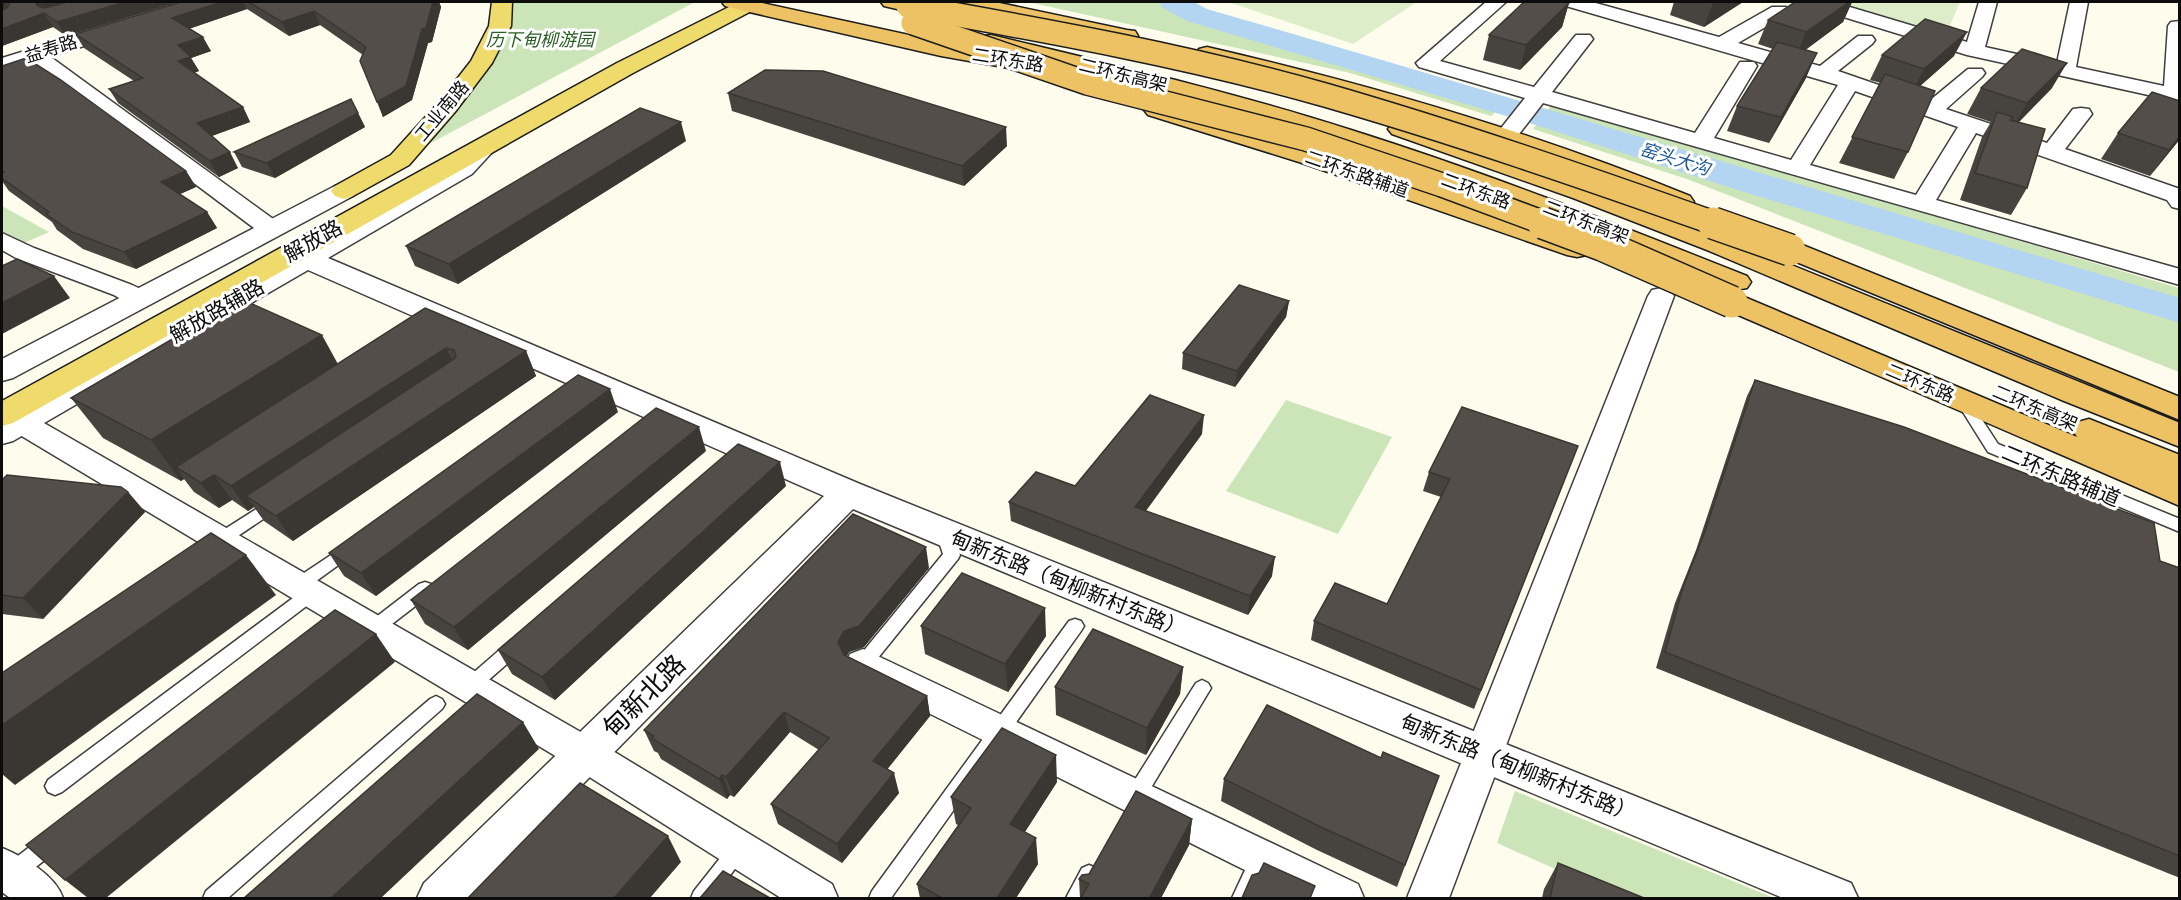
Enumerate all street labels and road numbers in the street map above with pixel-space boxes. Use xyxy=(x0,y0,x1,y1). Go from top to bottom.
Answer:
street label: 益寿路 xyxy=(22,31,80,67)
street label: 二环东路 xyxy=(971,44,1045,76)
street label: 二环东高架 xyxy=(1077,53,1169,97)
street label: 工业南路 xyxy=(410,76,474,146)
street label: 二环东路辅道 xyxy=(1302,146,1412,202)
street label: 二环东路 xyxy=(1438,168,1514,214)
street label: 二环东高架 xyxy=(1540,196,1632,248)
street label: 解放路 xyxy=(279,214,346,267)
street label: 解放路辅路 xyxy=(165,273,268,348)
street label: 二环东路 xyxy=(1883,359,1957,407)
street label: 二环东高架 xyxy=(1989,380,2081,436)
street label: 二环东路辅道 xyxy=(1998,439,2124,512)
street label: 甸新东路（甸柳新村东路） xyxy=(947,525,1190,642)
street label: 甸新北路 xyxy=(596,648,692,744)
street label: 甸新东路（甸柳新村东路） xyxy=(1397,709,1640,826)

